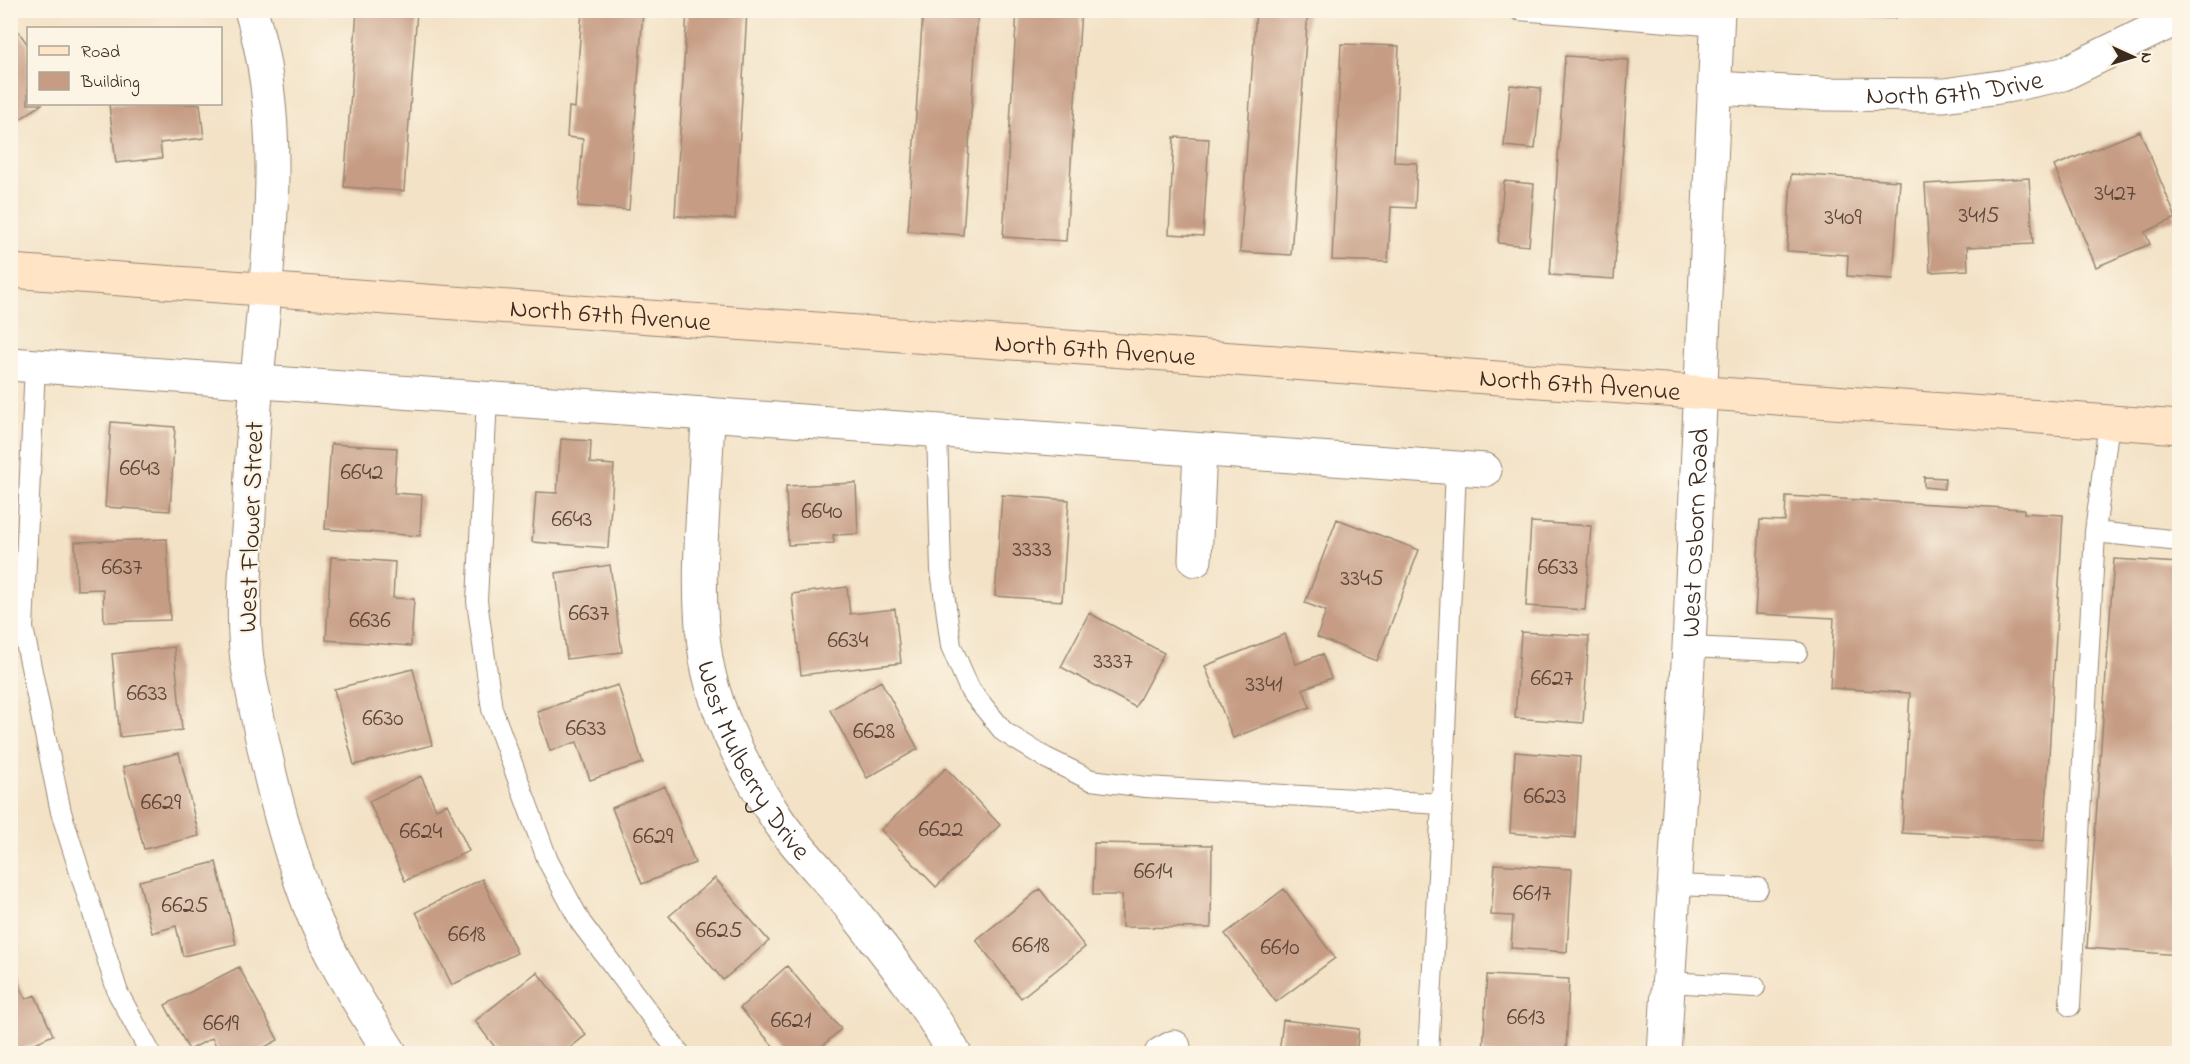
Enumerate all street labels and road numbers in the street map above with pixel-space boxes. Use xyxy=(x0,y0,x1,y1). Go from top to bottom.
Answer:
street label: North 67th Drive xyxy=(1866,62,2048,117)
street label: North 67th Avenue xyxy=(508,290,713,343)
street label: North 67th Avenue xyxy=(993,325,1198,378)
street label: North 67th Avenue xyxy=(1478,360,1683,413)
street label: West Flower Street xyxy=(229,421,276,634)
street label: West Osborn Road xyxy=(1672,427,1721,639)
street label: West Mulberry Drive xyxy=(685,658,819,870)

